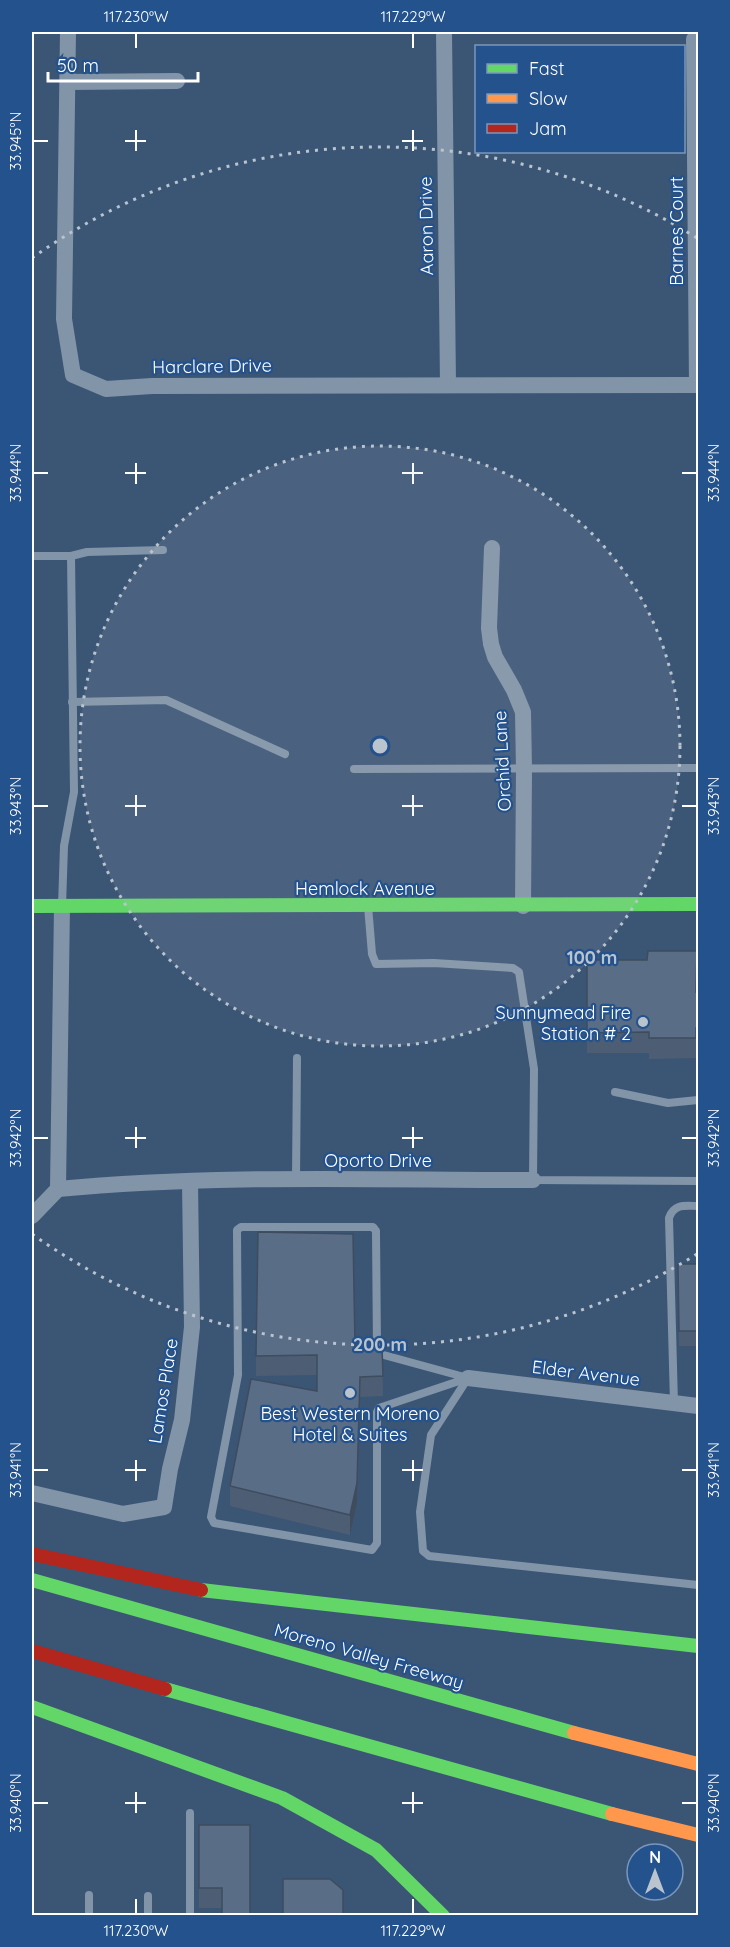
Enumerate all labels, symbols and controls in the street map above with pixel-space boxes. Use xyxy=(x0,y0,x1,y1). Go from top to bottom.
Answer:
text: 117.230°W xyxy=(103,7,169,26)
text: 117.229°W xyxy=(380,7,446,26)
scale bar xyxy=(48,45,198,83)
legend xyxy=(475,45,685,153)
text: 50 m xyxy=(57,54,99,77)
text: Fast xyxy=(529,57,564,80)
text: Slow xyxy=(529,87,567,110)
text: 33.945°N xyxy=(6,112,25,170)
text: Jam xyxy=(529,117,567,140)
street label: Aaron Drive xyxy=(414,176,438,276)
street label: Barnes Court xyxy=(665,176,688,286)
street label: Harclare Drive xyxy=(152,353,272,379)
text: 33.944°N xyxy=(6,444,25,502)
text: 33.944°N xyxy=(704,444,723,502)
street label: Orchid Lane xyxy=(488,710,516,812)
centre of rings xyxy=(370,736,390,756)
text: 33.943°N xyxy=(6,777,25,835)
text: 33.943°N xyxy=(704,777,723,835)
street label: Hemlock Avenue xyxy=(295,877,435,900)
text: 100 m xyxy=(567,946,617,969)
place label: Sunnymead Fire Station # 2 xyxy=(496,1001,631,1045)
marker: Sunnymead Fire Station # 2 xyxy=(636,1015,650,1029)
text: 33.942°N xyxy=(6,1109,25,1167)
text: 33.942°N xyxy=(704,1109,723,1167)
street label: Oporto Drive xyxy=(324,1149,432,1172)
text: 200 m xyxy=(353,1333,407,1356)
street label: Lamos Place xyxy=(143,1337,183,1445)
street label: Elder Avenue xyxy=(531,1355,641,1391)
marker: Best Western Moreno Hotel & Suites xyxy=(343,1386,357,1400)
place label: Best Western Moreno Hotel & Suites xyxy=(260,1402,440,1446)
text: 33.941°N xyxy=(6,1442,25,1498)
text: 33.941°N xyxy=(704,1442,723,1498)
street label: Moreno Valley Freeway xyxy=(271,1618,467,1694)
text: 33.940°N xyxy=(6,1773,25,1833)
text: 33.940°N xyxy=(704,1773,723,1833)
north arrow xyxy=(625,1842,685,1902)
text: N xyxy=(649,1847,661,1867)
text: 117.230°W xyxy=(103,1921,169,1940)
text: 117.229°W xyxy=(380,1921,446,1940)

